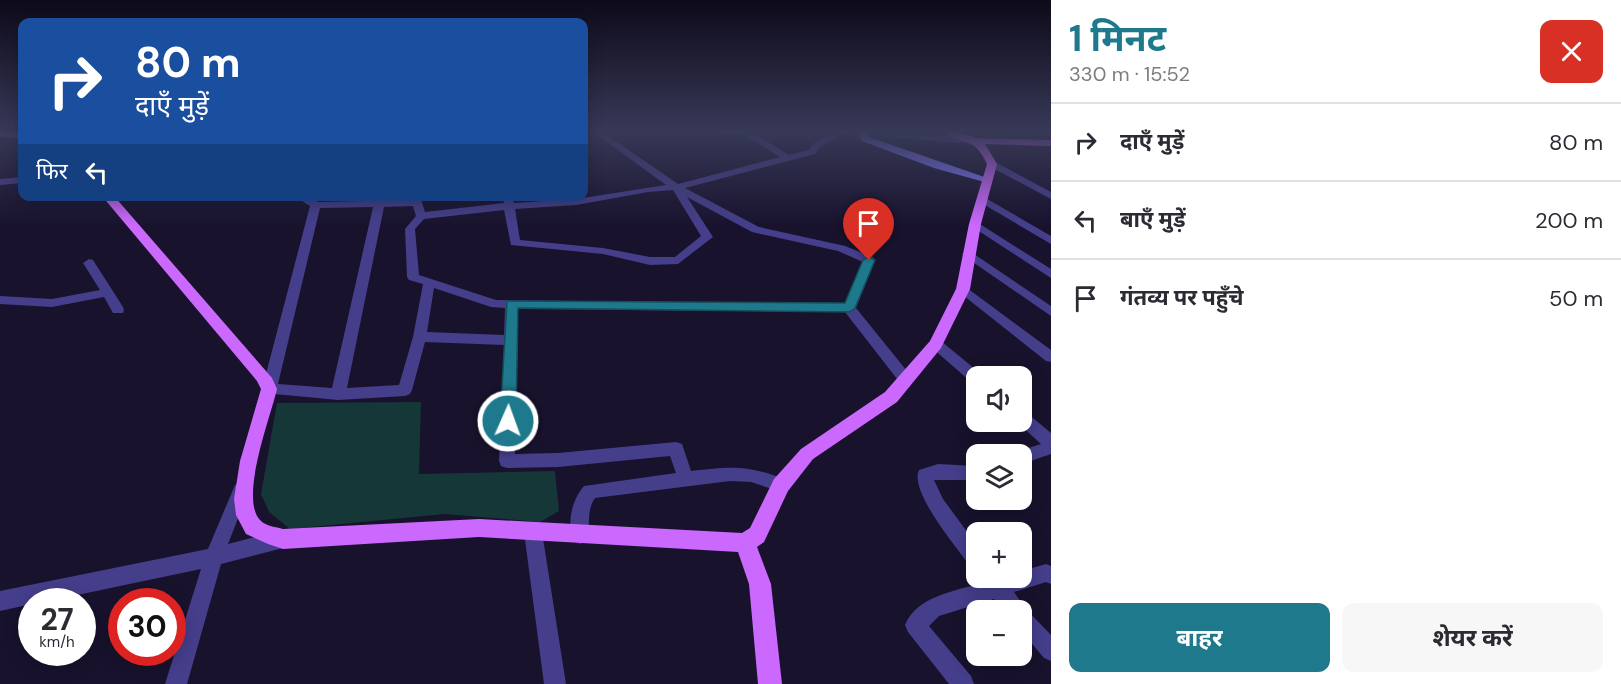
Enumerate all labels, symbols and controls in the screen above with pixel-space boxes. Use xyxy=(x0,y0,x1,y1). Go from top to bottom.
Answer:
text: 1 मिनट xyxy=(1069,15,1166,62)
button: close xyxy=(1540,20,1603,83)
text: 80 m xyxy=(135,35,241,90)
icon: right xyxy=(36,42,114,120)
text: 330 m · 15:52 xyxy=(1069,61,1190,87)
text: दाएँ मुड़ें xyxy=(135,88,209,123)
icon: right xyxy=(1069,126,1102,159)
text: दाएँ मुड़ें xyxy=(1120,127,1184,156)
text: 80 m xyxy=(1549,128,1603,157)
icon: left xyxy=(80,156,113,189)
text: फिर xyxy=(36,157,68,186)
pin xyxy=(843,198,894,260)
icon: left xyxy=(1069,204,1102,237)
text: बाएँ मुड़ें xyxy=(1120,205,1186,234)
text: 200 m xyxy=(1535,206,1603,235)
icon: arrive xyxy=(852,207,885,240)
icon: arrive xyxy=(1069,282,1102,315)
text: गंतव्य पर पहुँचे xyxy=(1120,283,1243,312)
text: 50 m xyxy=(1549,284,1603,313)
map controls xyxy=(966,366,1032,666)
button: sound xyxy=(966,366,1032,432)
position arrow xyxy=(476,389,540,453)
button: layers xyxy=(966,444,1032,510)
button: + xyxy=(966,522,1032,588)
speed limit sign: 30 xyxy=(108,588,186,666)
text: 27 xyxy=(40,600,74,639)
button: − xyxy=(966,600,1032,666)
button: बाहर xyxy=(1069,603,1330,672)
button: शेयर करें xyxy=(1342,603,1603,672)
text: km/h xyxy=(39,632,75,652)

